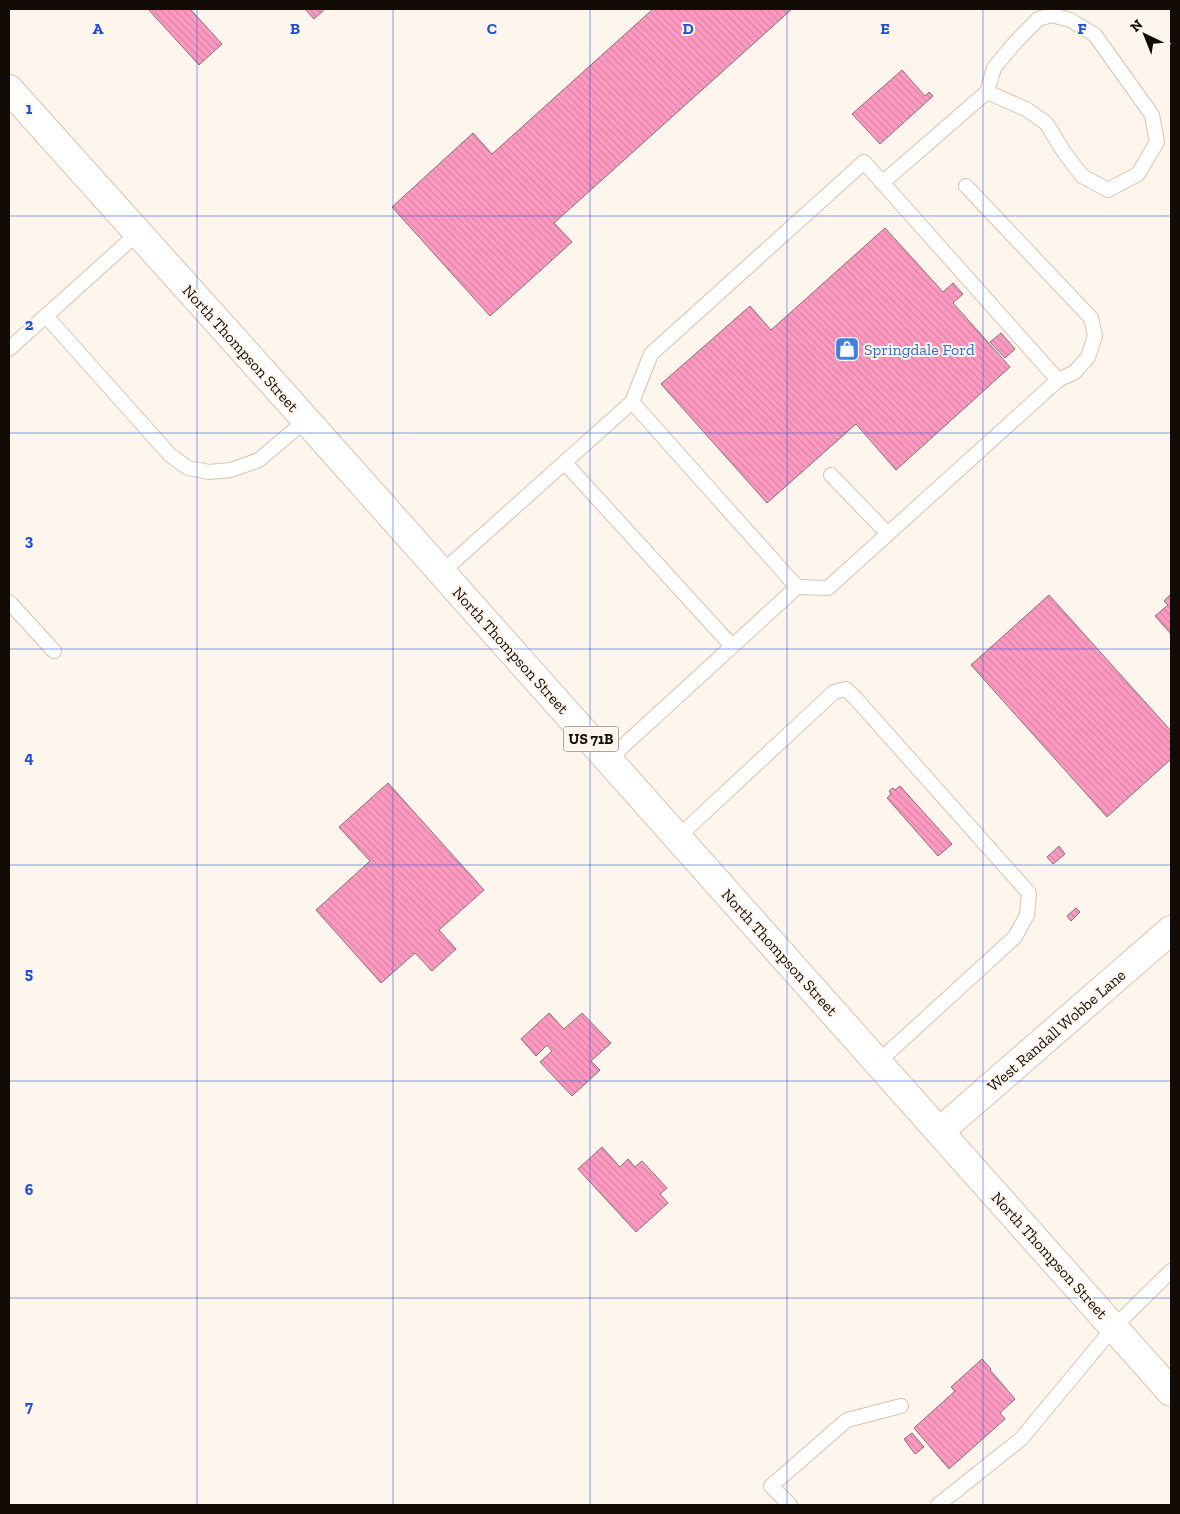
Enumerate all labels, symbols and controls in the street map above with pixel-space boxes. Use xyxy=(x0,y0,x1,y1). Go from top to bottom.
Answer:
north arrow xyxy=(1120,10,1170,60)
text: N xyxy=(1127,16,1146,36)
text: A xyxy=(93,19,104,38)
text: B xyxy=(290,19,300,38)
text: C xyxy=(487,19,497,38)
text: D xyxy=(682,19,694,38)
text: E xyxy=(880,19,890,38)
text: F xyxy=(1077,19,1087,38)
text: 1 xyxy=(26,99,33,118)
street label: North Thompson Street xyxy=(179,281,303,416)
text: 2 xyxy=(25,315,34,334)
shop icon: Springdale Ford xyxy=(834,336,860,362)
place label: Springdale Ford xyxy=(864,340,975,359)
text: 3 xyxy=(25,531,34,550)
street label: North Thompson Street xyxy=(449,583,573,718)
road number: US 71B xyxy=(564,726,618,752)
text: 4 xyxy=(24,748,34,767)
street label: North Thompson Street xyxy=(718,885,842,1020)
text: 5 xyxy=(25,964,33,983)
street label: West Randall Wobbe Lane xyxy=(983,965,1129,1096)
text: 6 xyxy=(25,1180,34,1199)
street label: North Thompson Street xyxy=(988,1188,1112,1323)
text: 7 xyxy=(25,1397,33,1416)

